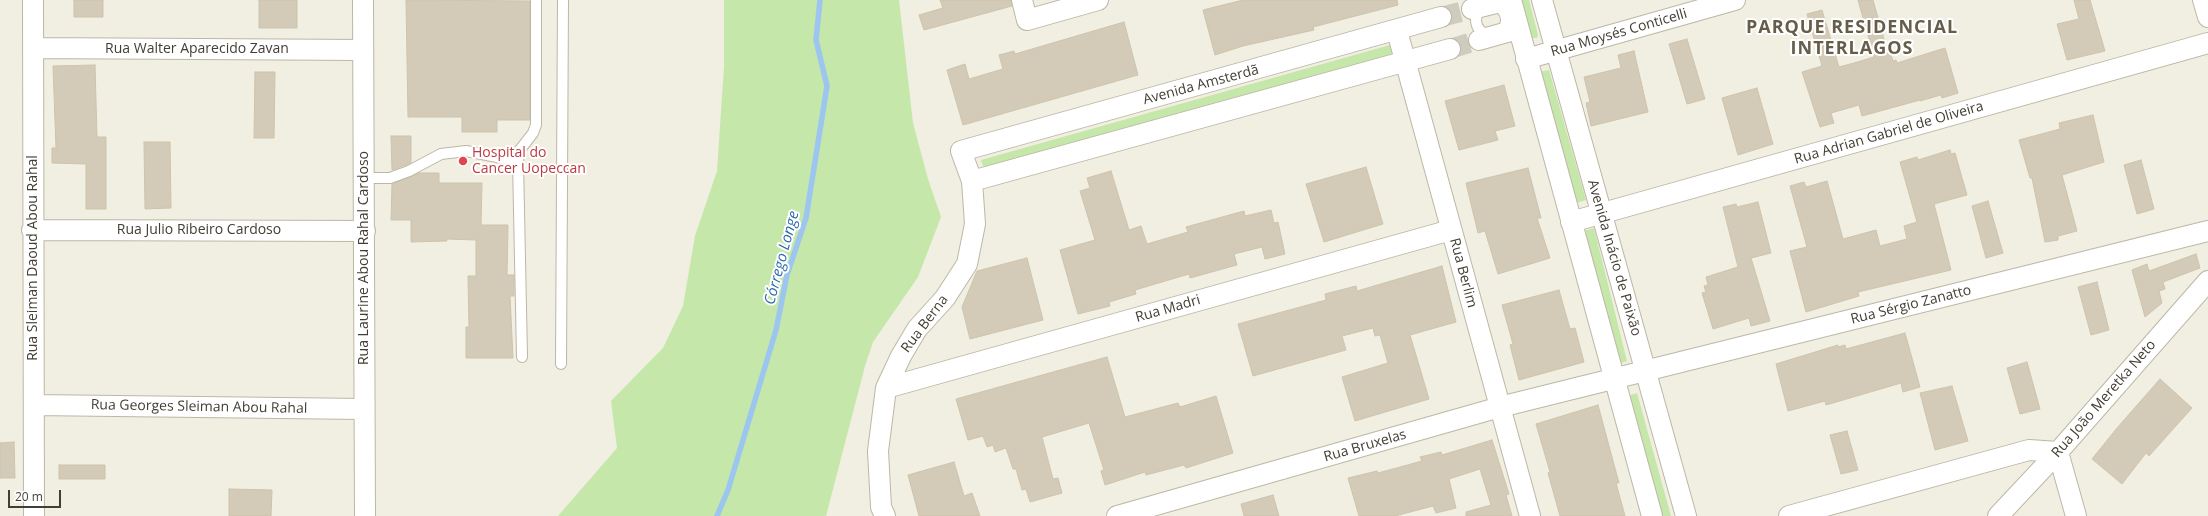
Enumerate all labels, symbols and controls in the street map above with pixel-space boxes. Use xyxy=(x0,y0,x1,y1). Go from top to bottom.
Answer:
street label: Rua Moysés Conticelli xyxy=(1549,5,1689,61)
district label: PARQUE RESIDENCIAL INTERLAGOS xyxy=(1746,17,1958,60)
street label: Rua Walter Aparecido Zavan xyxy=(105,41,289,57)
street label: Avenida Amsterdã xyxy=(1141,61,1261,109)
street label: Rua Adrian Gabriel de Oliveira xyxy=(1792,98,1986,168)
place label: Hospital do Cancer Uopeccan xyxy=(472,145,586,178)
street label: Rua Laurine Abou Rahal Cardoso xyxy=(356,151,372,365)
street label: Rua Sleiman Daoud Abou Rahal xyxy=(25,155,41,361)
marker: Hospital do Cancer Uopeccan xyxy=(457,155,469,167)
street label: Avenida Inácio de Paixão xyxy=(1584,178,1644,338)
water label: Córrego Longe xyxy=(761,209,803,307)
street label: Rua Julio Ribeiro Cardoso xyxy=(117,222,281,238)
street label: Rua Berlim xyxy=(1446,236,1480,310)
street label: Rua Sérgio Zanatto xyxy=(1849,282,1973,328)
street label: Rua Berna xyxy=(898,292,952,356)
street label: Rua Madri xyxy=(1134,292,1202,326)
street label: Rua João Meretka Neto xyxy=(2048,337,2160,461)
street label: Rua Georges Sleiman Abou Rahal xyxy=(91,397,307,417)
street label: Rua Bruxelas xyxy=(1322,426,1408,466)
scale bar xyxy=(10,482,63,508)
text: 20 m xyxy=(15,488,43,505)

